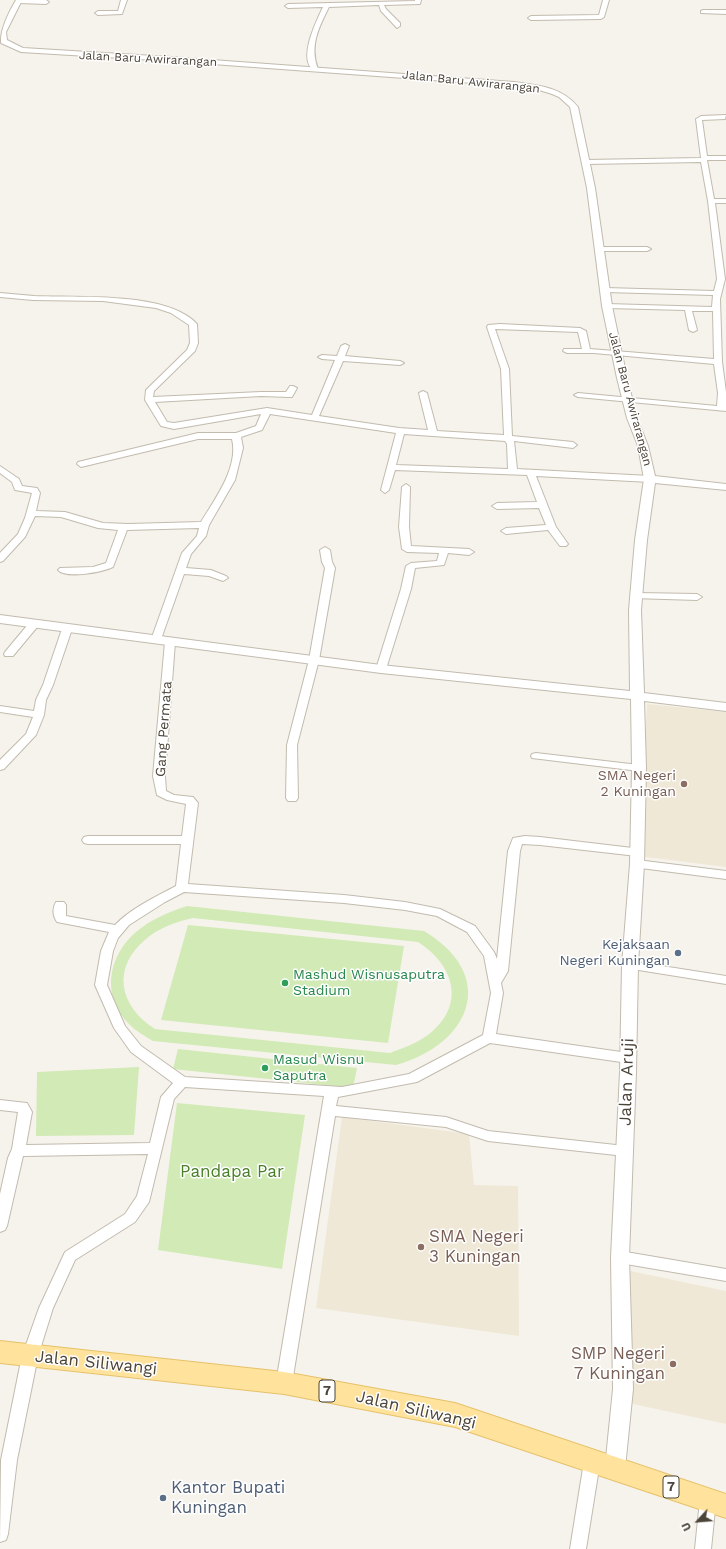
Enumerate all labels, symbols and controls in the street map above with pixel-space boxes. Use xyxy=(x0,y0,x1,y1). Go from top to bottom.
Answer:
street label: Jalan Baru Awirarangan xyxy=(79,48,217,70)
street label: Jalan Baru Awirarangan xyxy=(401,68,541,96)
street label: Jalan Baru Awirarangan xyxy=(605,330,655,468)
street label: Gang Permata xyxy=(152,681,176,777)
place label: SMA Negeri 2 Kuningan xyxy=(598,768,676,800)
marker: SMA Negeri 2 Kuningan xyxy=(679,779,689,789)
place label: Kejaksaan Negeri Kuningan xyxy=(559,937,670,970)
marker: Kejaksaan Negeri Kuningan xyxy=(673,948,683,958)
place label: Mashud Wisnusaputra Stadium xyxy=(293,967,445,1000)
marker: Mashud Wisnusaputra Stadium xyxy=(280,978,290,988)
street label: Jalan Aruji xyxy=(615,1038,639,1126)
place label: Masud Wisnu Saputra xyxy=(273,1052,364,1084)
marker: Masud Wisnu Saputra xyxy=(260,1063,270,1073)
park label: Pandapa Par xyxy=(180,1162,284,1182)
place label: SMA Negeri 3 Kuningan xyxy=(429,1227,524,1267)
marker: SMA Negeri 3 Kuningan xyxy=(416,1242,426,1252)
place label: SMP Negeri 7 Kuningan xyxy=(571,1344,665,1384)
street label: Jalan Siliwangi xyxy=(34,1346,158,1380)
marker: SMP Negeri 7 Kuningan xyxy=(668,1359,678,1369)
road number: 7 xyxy=(319,1380,335,1402)
street label: Jalan Siliwangi xyxy=(354,1386,478,1434)
road number: 7 xyxy=(663,1476,679,1498)
place label: Kantor Bupati Kuningan xyxy=(171,1478,285,1518)
marker: Kantor Bupati Kuningan xyxy=(158,1493,168,1503)
north arrow xyxy=(678,1501,718,1541)
text: U xyxy=(679,1520,694,1533)

